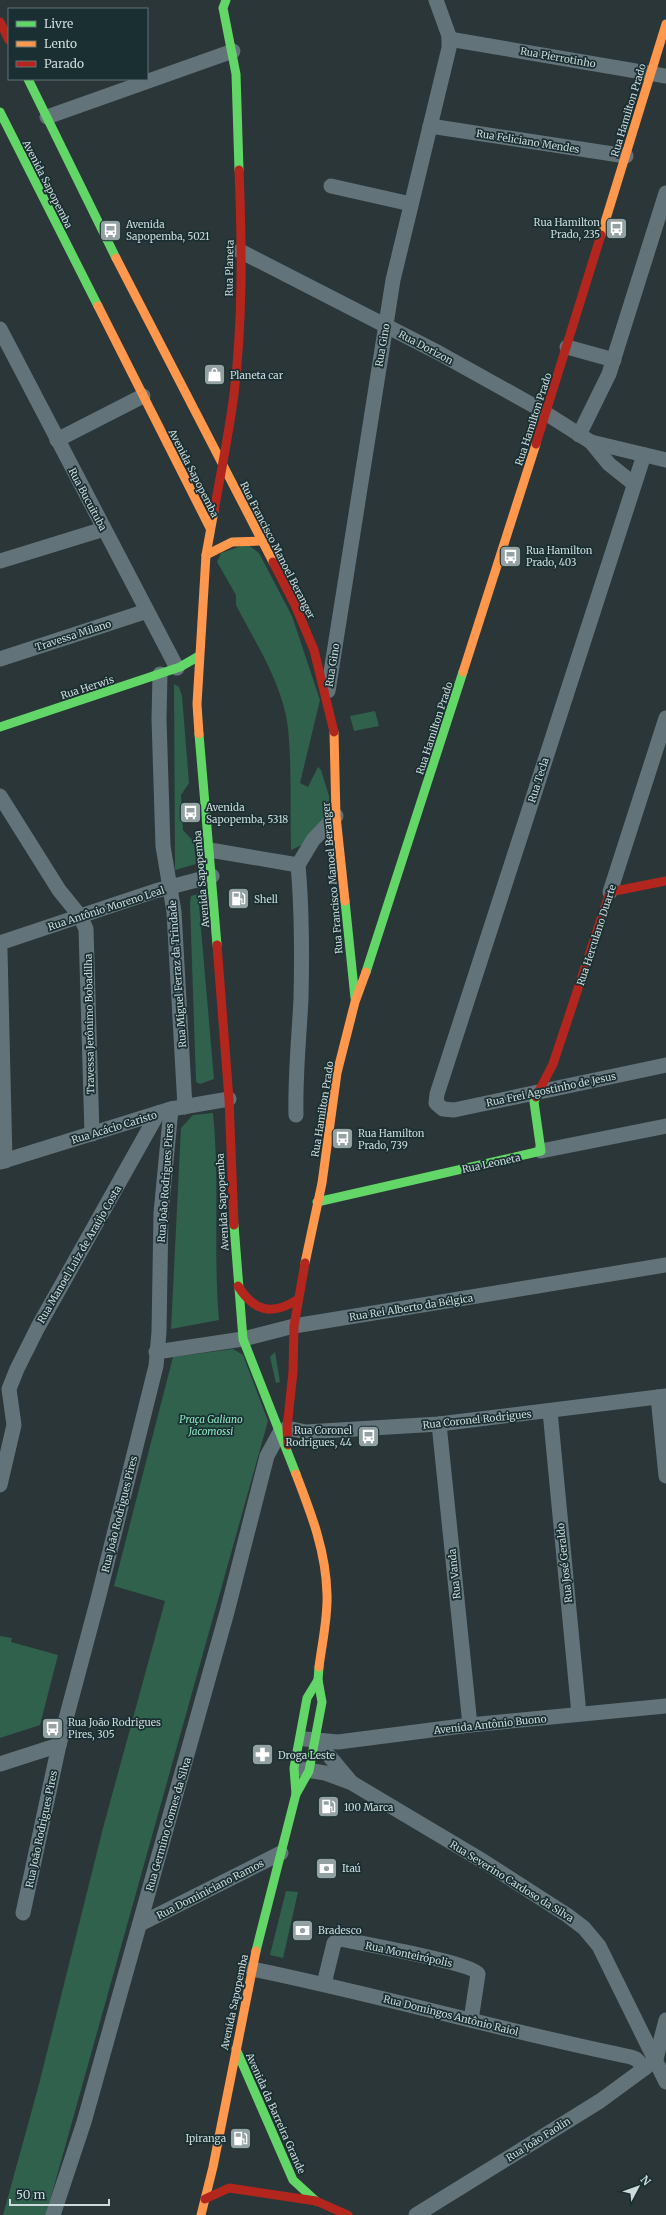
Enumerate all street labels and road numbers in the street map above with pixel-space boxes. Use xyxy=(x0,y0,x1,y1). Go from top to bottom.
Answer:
street label: Rua Pierrotinho xyxy=(519,44,597,71)
street label: Rua Hamilton Prado xyxy=(608,62,649,158)
street label: Rua Feliciano Mendes xyxy=(475,127,581,156)
street label: Avenida Sapopemba xyxy=(19,137,76,231)
street label: Rua Planeta xyxy=(223,239,237,297)
street label: Rua Gino xyxy=(372,322,393,368)
street label: Rua Dorizon xyxy=(396,328,456,367)
street label: Rua Hamilton Prado xyxy=(512,371,555,467)
street label: Avenida Sapopemba xyxy=(165,426,222,520)
street label: Rua Bucuituba xyxy=(65,465,110,534)
street label: Rua Francisco Manoel Beranger xyxy=(237,479,318,621)
street label: Travessa Milano xyxy=(33,617,113,654)
street label: Rua Gino xyxy=(323,642,342,688)
street label: Rua Herwis xyxy=(59,673,116,702)
street label: Rua Hamilton Prado xyxy=(413,680,456,776)
street label: Rua Tecla xyxy=(525,756,552,804)
street label: Rua Francisco Manoel Beranger xyxy=(319,801,346,954)
street label: Avenida Sapopemba xyxy=(191,829,212,929)
street label: Rua Antônio Moreno Leal xyxy=(46,883,166,933)
street label: Rua Herculano Duarte xyxy=(574,883,619,987)
street label: Rua Miguel Ferraz da Trindade xyxy=(166,900,189,1048)
street label: Travessa Jerônimo Bobadilha xyxy=(82,953,97,1094)
street label: Rua Hamilton Prado xyxy=(308,1060,337,1158)
street label: Rua Frei Agostinho de Jesus xyxy=(485,1069,617,1110)
street label: Rua Acácio Caristo xyxy=(70,1108,159,1147)
street label: Rua João Rodrigues Pires xyxy=(155,1123,176,1243)
street label: Rua Leoneta xyxy=(461,1151,522,1176)
street label: Avenida Sapopemba xyxy=(213,1152,232,1252)
street label: Rua Manoel Luiz de Araújo Costa xyxy=(35,1182,125,1326)
street label: Rua Rei Alberto da Bélgica xyxy=(348,1291,475,1324)
street label: Rua Coronel Rodrigues xyxy=(422,1407,532,1432)
street label: Rua João Rodrigues Pires xyxy=(99,1455,140,1574)
street label: Rua José Geraldo xyxy=(554,1522,575,1603)
street label: Rua Vanda xyxy=(445,1548,464,1600)
street label: Avenida Antônio Buono xyxy=(432,1712,547,1737)
street label: Rua Germino Gomes da Silva xyxy=(143,1755,194,1893)
street label: Rua João Rodrigues Pires xyxy=(23,1769,60,1889)
street label: Rua Severino Cardoso da Silva xyxy=(447,1838,577,1925)
street label: Rua Dominiciano Ramos xyxy=(154,1857,266,1922)
street label: Rua Monteirópolis xyxy=(364,1939,454,1970)
street label: Avenida Sapopemba xyxy=(218,1952,251,2052)
street label: Rua Domingos Antônio Raiol xyxy=(382,1992,520,2039)
street label: Avenida da Barreira Grande xyxy=(243,2050,308,2176)
street label: Rua João Faolin xyxy=(504,2114,573,2164)

